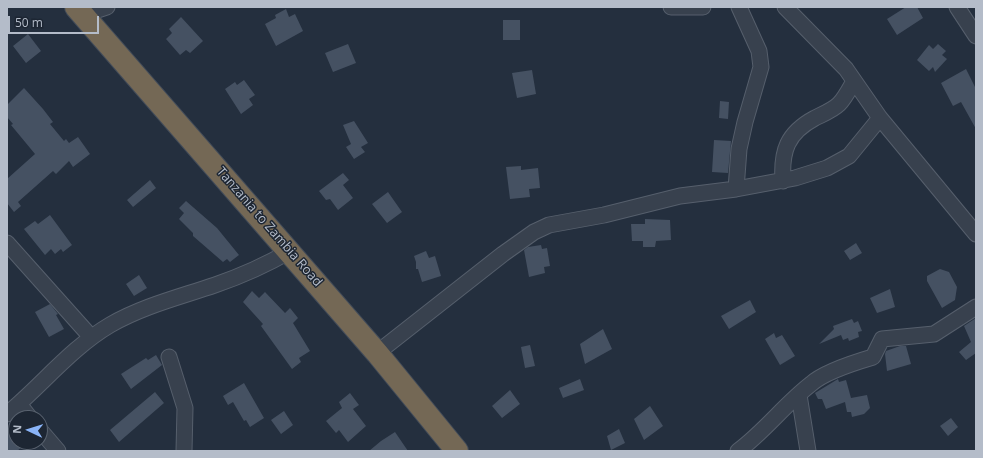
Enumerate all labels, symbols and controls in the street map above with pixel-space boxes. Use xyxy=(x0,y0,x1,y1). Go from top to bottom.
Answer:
scale bar xyxy=(10,8,101,34)
text: 50 m xyxy=(15,14,43,31)
street label: Tanzania to Zambia Road xyxy=(213,164,325,290)
north arrow xyxy=(8,410,48,450)
text: N xyxy=(9,424,24,434)

